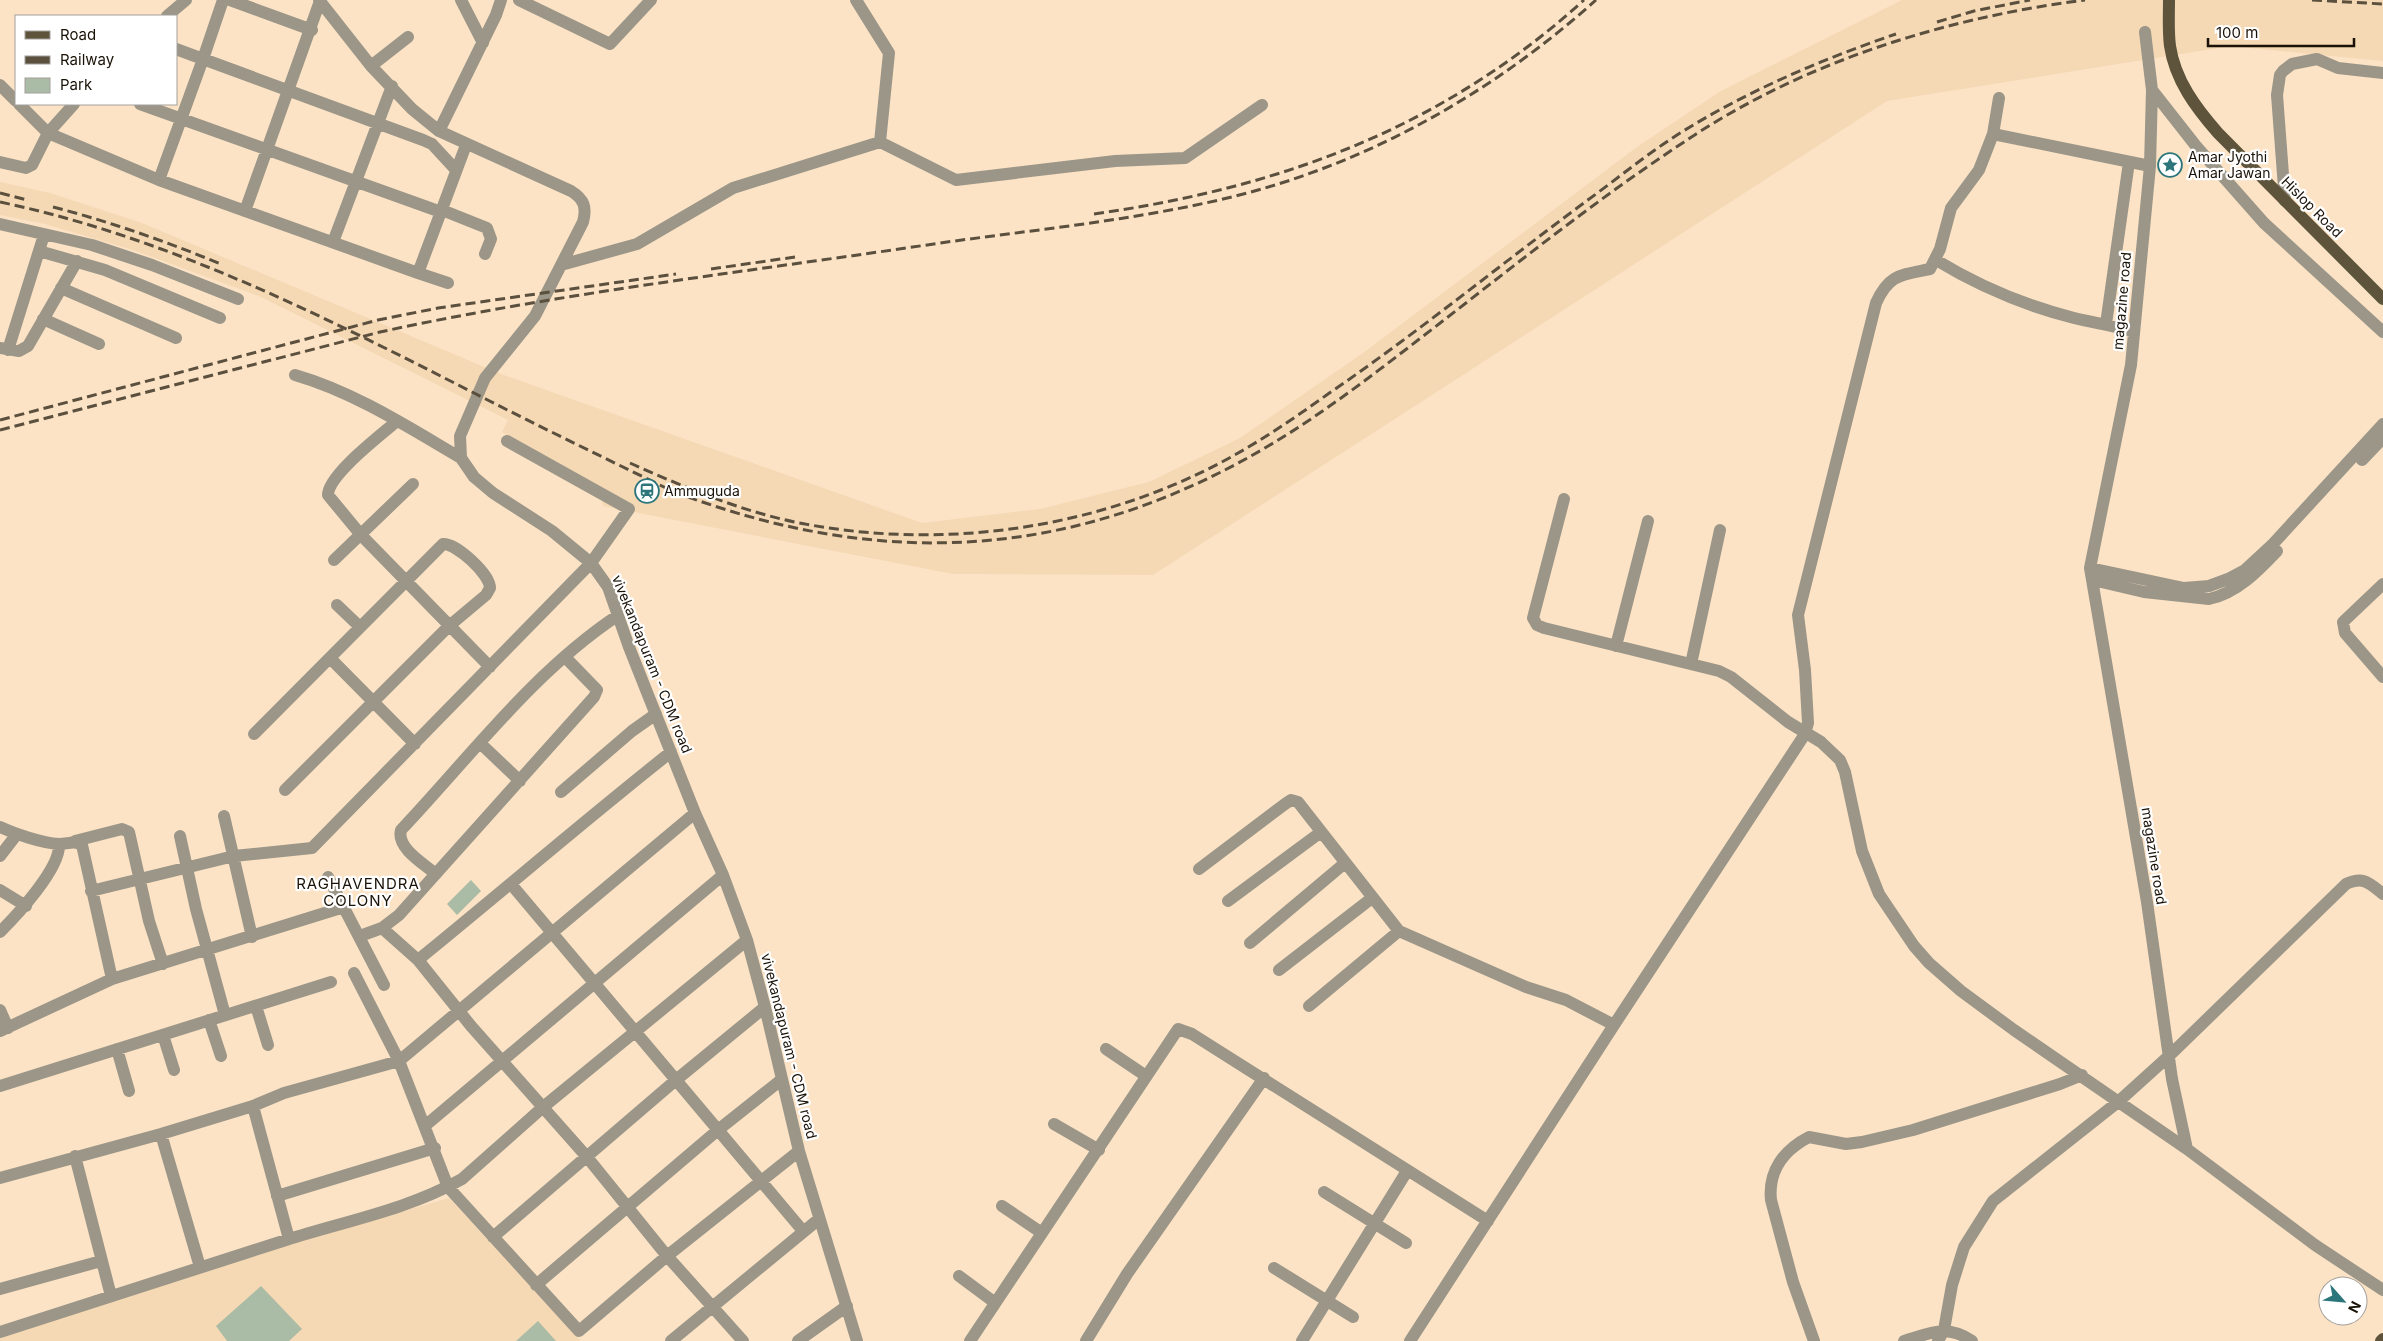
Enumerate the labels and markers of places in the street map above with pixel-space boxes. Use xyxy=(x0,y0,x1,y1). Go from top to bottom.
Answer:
place label: Amar Jyothi Amar Jawan xyxy=(2188,148,2270,181)
place icon: Amar Jyothi Amar Jawan xyxy=(2157,152,2183,178)
station icon: Ammuguda xyxy=(634,478,660,504)
place label: Ammuguda xyxy=(664,482,740,499)

